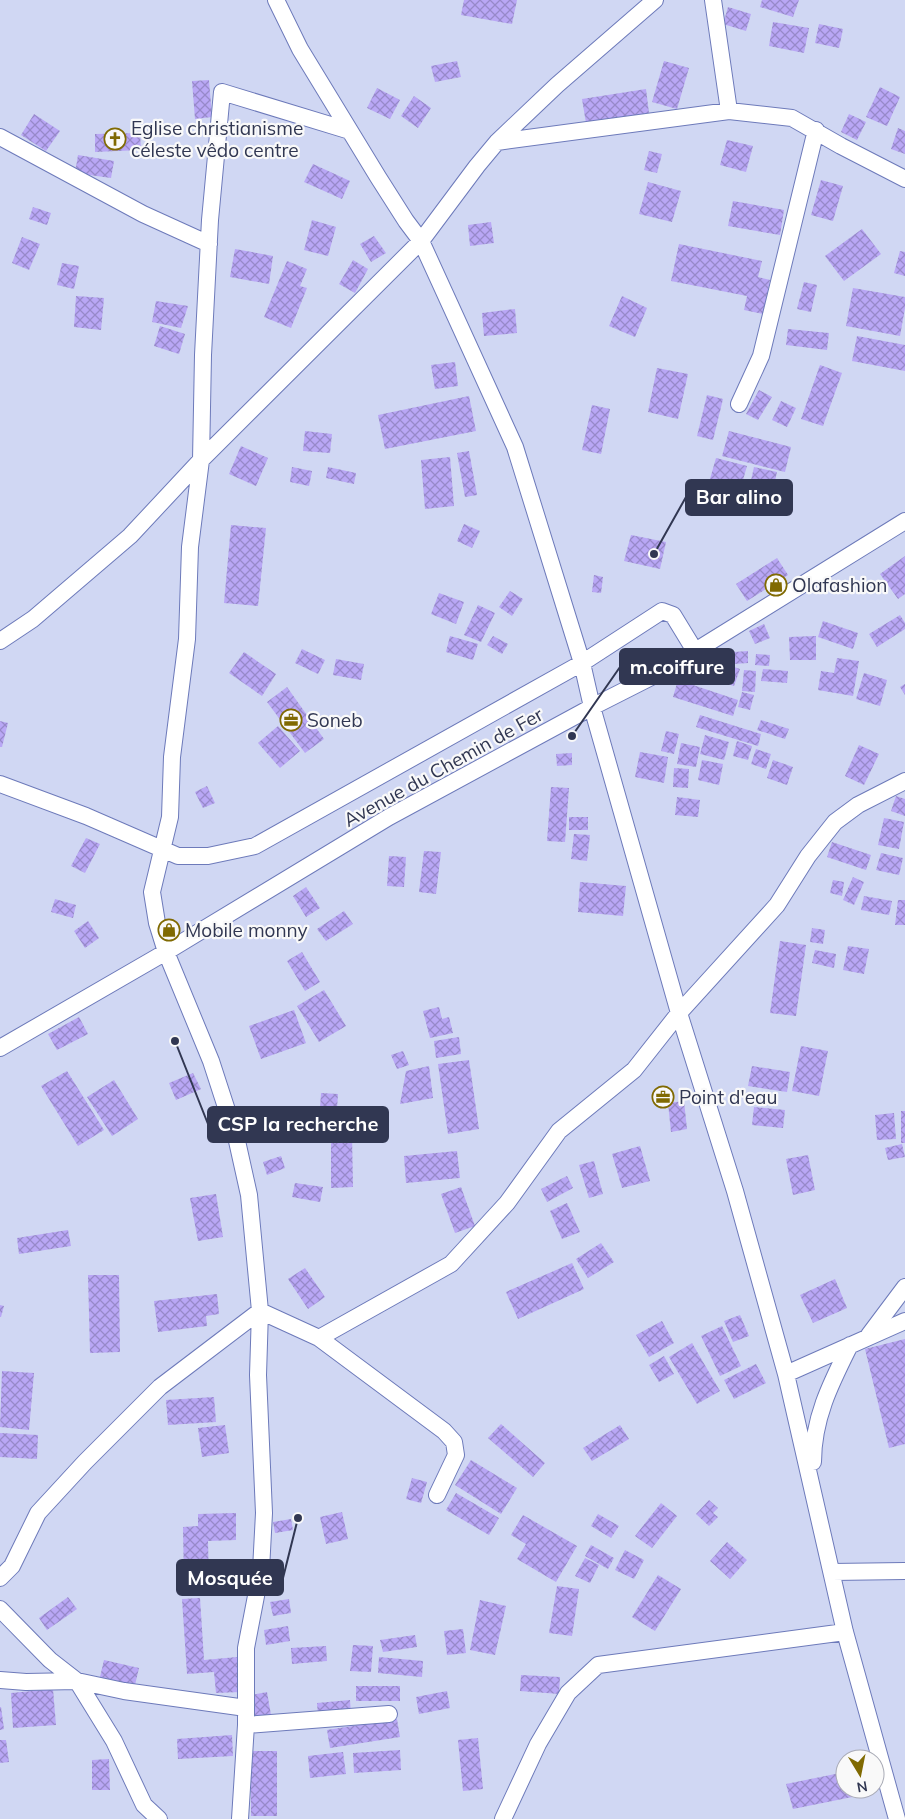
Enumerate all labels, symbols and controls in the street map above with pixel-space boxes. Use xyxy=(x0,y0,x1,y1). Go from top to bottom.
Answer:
place label: Eglise christianisme céleste vêdo centre xyxy=(131,116,303,162)
church icon: Eglise christianisme céleste vêdo centre xyxy=(103,127,127,151)
callout: Bar alino xyxy=(686,480,792,515)
text: Bar alino xyxy=(696,484,782,509)
shop icon: Olafashion xyxy=(764,573,788,597)
place label: Olafashion xyxy=(792,573,887,597)
callout: m.coiffure xyxy=(620,649,734,684)
text: m.coiffure xyxy=(630,654,724,679)
street label: Avenue du Chemin de Fer xyxy=(339,702,547,832)
office icon: Soneb xyxy=(279,708,303,732)
place label: Soneb xyxy=(307,708,363,732)
shop icon: Mobile monny xyxy=(157,918,181,942)
place label: Mobile monny xyxy=(185,918,308,942)
office icon: Point d'eau xyxy=(651,1085,675,1109)
place label: Point d'eau xyxy=(679,1085,777,1109)
callout: CSP la recherche xyxy=(208,1107,388,1142)
text: CSP la recherche xyxy=(218,1111,378,1136)
callout: Mosquée xyxy=(177,1560,283,1595)
text: Mosquée xyxy=(187,1565,273,1590)
north arrow xyxy=(835,1749,885,1799)
text: N xyxy=(855,1777,869,1797)

